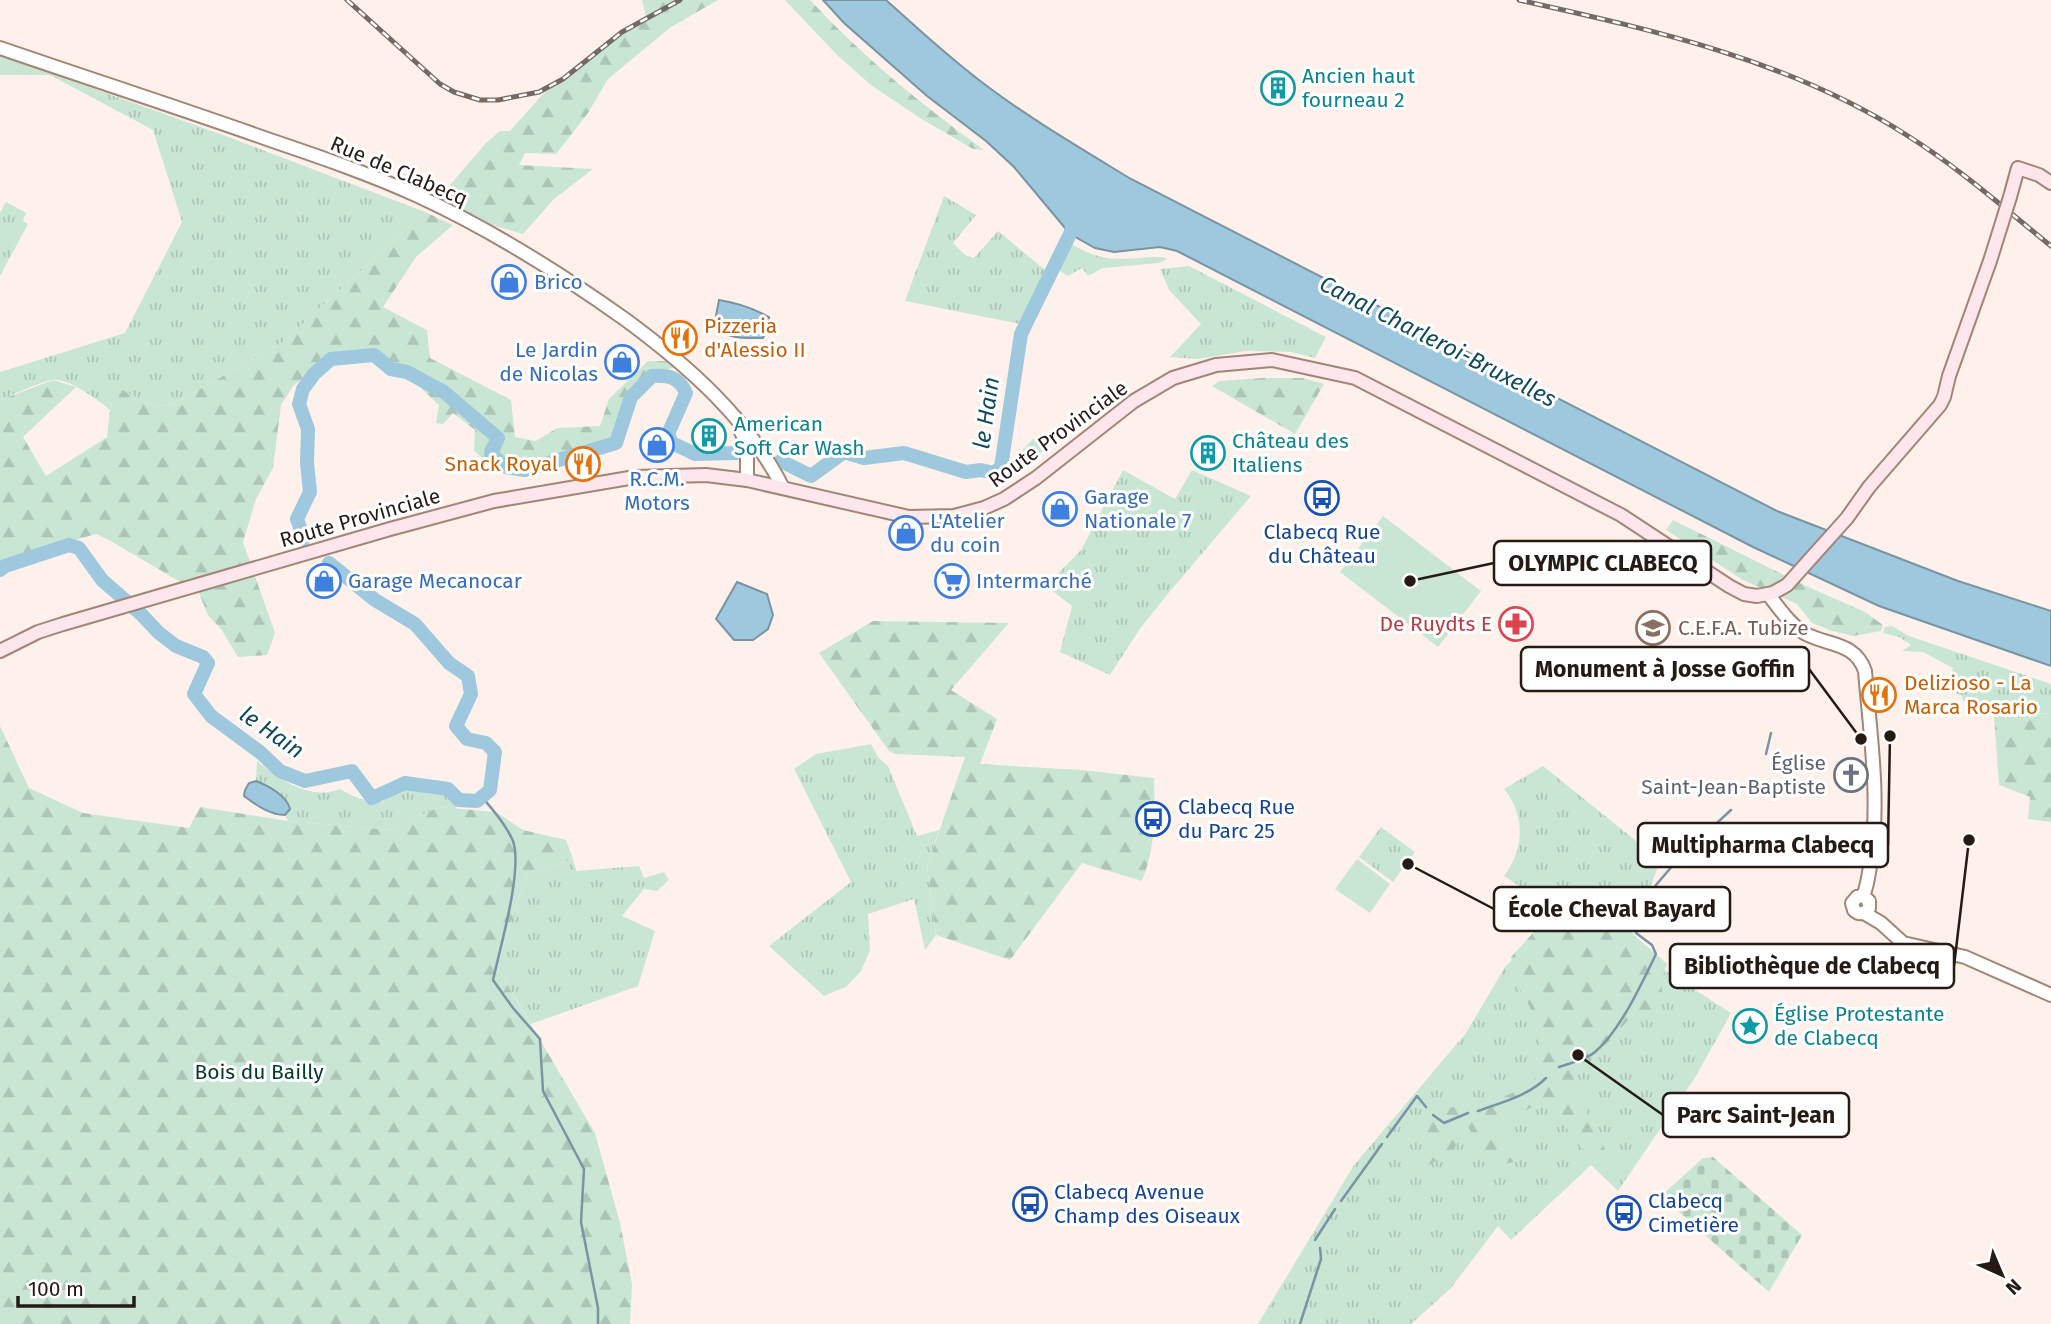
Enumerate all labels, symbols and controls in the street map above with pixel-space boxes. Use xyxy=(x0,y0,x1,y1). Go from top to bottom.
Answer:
place label: Ancien haut fourneau 2 xyxy=(1302,63,1416,113)
building icon: Ancien haut fourneau 2 xyxy=(1259,69,1297,107)
street label: Rue de Clabecq xyxy=(326,130,472,212)
shop icon: Brico xyxy=(490,263,528,301)
place label: Brico xyxy=(534,269,583,295)
water label: Canal Charleroi-Bruxelles xyxy=(1315,269,1561,413)
place label: Pizzeria d'Alessio II xyxy=(704,313,806,363)
restaurant icon: Pizzeria d'Alessio II xyxy=(661,319,699,357)
place label: Le Jardin de Nicolas xyxy=(499,337,598,387)
shop icon: Le Jardin de Nicolas xyxy=(603,343,641,381)
water label: le Hain xyxy=(967,375,1005,451)
street label: Route Provinciale xyxy=(983,375,1133,493)
place label: American Soft Car Wash xyxy=(734,411,865,461)
building icon: American Soft Car Wash xyxy=(690,417,728,455)
shop icon: R.C.M. Motors xyxy=(638,426,676,464)
place label: Château des Italiens xyxy=(1232,428,1349,478)
building icon: Château des Italiens xyxy=(1189,434,1227,472)
restaurant icon: Snack Royal xyxy=(564,445,602,483)
place label: Snack Royal xyxy=(445,451,558,477)
place label: R.C.M. Motors xyxy=(624,466,690,516)
bus stop icon: Clabecq Rue du Château xyxy=(1303,479,1341,517)
street label: Route Provinciale xyxy=(277,483,443,553)
place label: Garage Nationale 7 xyxy=(1084,484,1191,534)
shop icon: Garage Nationale 7 xyxy=(1041,490,1079,528)
place label: L'Atelier du coin xyxy=(930,508,1005,558)
shop icon: L'Atelier du coin xyxy=(887,514,925,552)
place label: Clabecq Rue du Château xyxy=(1263,519,1381,569)
callout: OLYMPIC CLABECQ xyxy=(1494,541,1711,585)
text: OLYMPIC CLABECQ xyxy=(1508,549,1699,577)
shop icon: Garage Mecanocar xyxy=(305,562,343,600)
supermarket icon: Intermarché xyxy=(933,562,971,600)
place label: Garage Mecanocar xyxy=(348,568,522,594)
place label: Intermarché xyxy=(976,568,1092,594)
pharmacy icon: De Ruydts E xyxy=(1497,605,1535,643)
school or university icon: C.E.F.A. Tubize xyxy=(1634,609,1672,647)
place label: De Ruydts E xyxy=(1380,611,1492,637)
place label: C.E.F.A. Tubize xyxy=(1678,615,1809,641)
callout: Monument à Josse Goffin xyxy=(1521,647,1809,691)
text: Monument à Josse Goffin xyxy=(1535,655,1795,683)
place label: Delizioso - La Marca Rosario xyxy=(1904,670,2038,720)
restaurant icon: Delizioso - La Marca Rosario xyxy=(1860,676,1898,714)
water label: le Hain xyxy=(234,700,310,764)
place label: Église Saint-Jean-Baptiste xyxy=(1641,750,1826,800)
church icon: Église Saint-Jean-Baptiste xyxy=(1832,756,1870,794)
place label: Clabecq Rue du Parc 25 xyxy=(1178,794,1295,844)
bus stop icon: Clabecq Rue du Parc 25 xyxy=(1134,800,1172,838)
callout: Multipharma Clabecq xyxy=(1638,823,1888,867)
text: Multipharma Clabecq xyxy=(1652,831,1874,859)
callout: École Cheval Bayard xyxy=(1494,887,1730,931)
text: École Cheval Bayard xyxy=(1508,894,1716,923)
callout: Bibliothèque de Clabecq xyxy=(1670,944,1954,988)
text: Bibliothèque de Clabecq xyxy=(1684,952,1940,980)
place label: Église Protestante de Clabecq xyxy=(1774,1001,1945,1051)
place icon: Église Protestante de Clabecq xyxy=(1731,1007,1769,1045)
park label: Bois du Bailly xyxy=(194,1059,324,1085)
callout: Parc Saint-Jean xyxy=(1663,1093,1849,1137)
text: Parc Saint-Jean xyxy=(1677,1101,1835,1129)
place label: Clabecq Avenue Champ des Oiseaux xyxy=(1054,1179,1241,1229)
bus stop icon: Clabecq Avenue Champ des Oiseaux xyxy=(1011,1185,1049,1223)
place label: Clabecq Cimetière xyxy=(1648,1188,1739,1238)
bus stop icon: Clabecq Cimetière xyxy=(1605,1194,1643,1232)
north arrow xyxy=(1967,1240,2037,1310)
scale bar xyxy=(18,1264,133,1308)
text: N xyxy=(2001,1274,2026,1300)
text: 100 m xyxy=(28,1276,84,1302)

